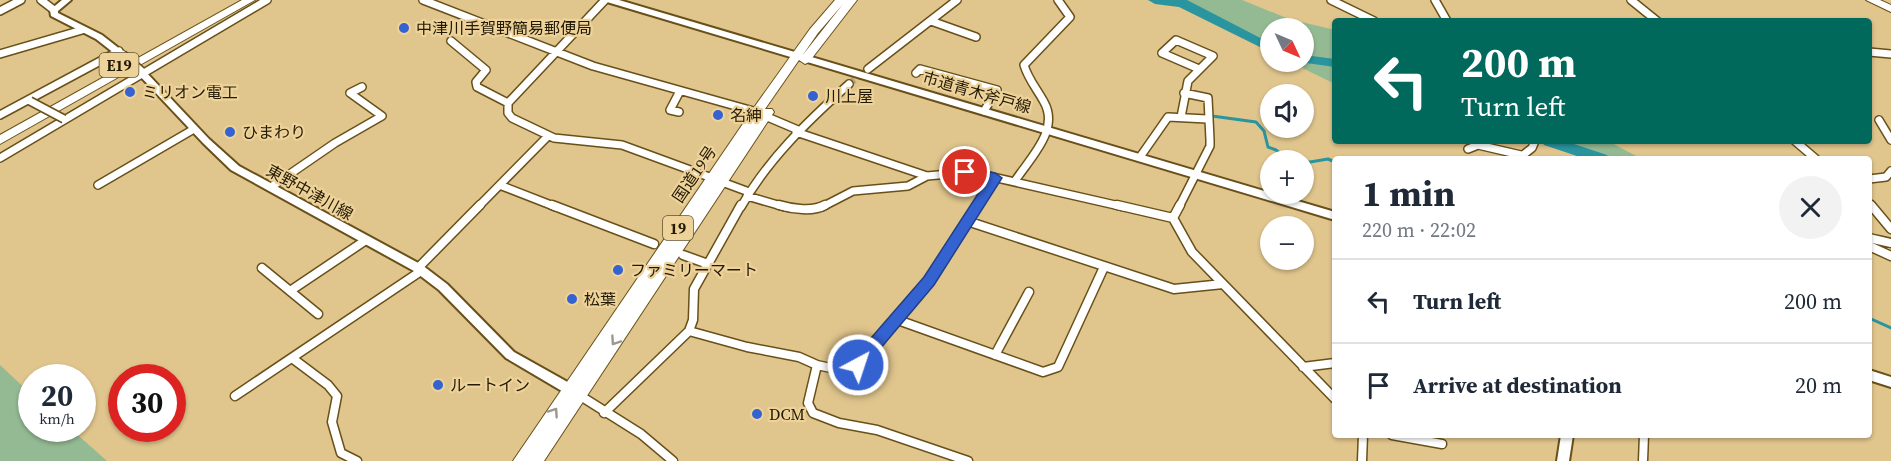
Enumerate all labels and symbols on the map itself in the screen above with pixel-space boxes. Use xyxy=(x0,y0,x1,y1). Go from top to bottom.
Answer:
place label: 中津川手賀野簡易郵便局 xyxy=(416,17,592,39)
north arrow xyxy=(1260,18,1314,72)
marker: 中津川手賀野簡易郵便局 xyxy=(397,21,411,35)
road number: E19 xyxy=(100,53,138,77)
street label: 市道青木斧戸線 xyxy=(920,66,1034,118)
place label: ミリオン電工 xyxy=(142,81,238,103)
marker: ミリオン電工 xyxy=(123,85,137,99)
place label: 川上屋 xyxy=(825,85,873,107)
marker: 川上屋 xyxy=(806,89,820,103)
place label: 名紳 xyxy=(730,104,762,126)
marker: 名紳 xyxy=(711,108,725,122)
place label: ひまわり xyxy=(242,121,306,143)
marker: ひまわり xyxy=(223,125,237,139)
street label: 国道19号 xyxy=(667,141,721,207)
pin xyxy=(939,146,990,197)
street label: 東野中津川線 xyxy=(263,159,357,225)
road number: 19 xyxy=(663,216,693,240)
place label: ファミリーマート xyxy=(630,259,758,281)
marker: ファミリーマート xyxy=(611,263,625,277)
place label: 松葉 xyxy=(584,288,616,310)
marker: 松葉 xyxy=(565,292,579,306)
position arrow xyxy=(826,333,890,397)
one-way arrow xyxy=(611,334,622,345)
speed limit sign: 30 xyxy=(108,364,186,442)
place label: ルートイン xyxy=(450,374,530,396)
marker: ルートイン xyxy=(431,378,445,392)
place label: DCM xyxy=(769,403,805,425)
marker: DCM xyxy=(750,407,764,421)
one-way arrow xyxy=(547,408,558,419)

